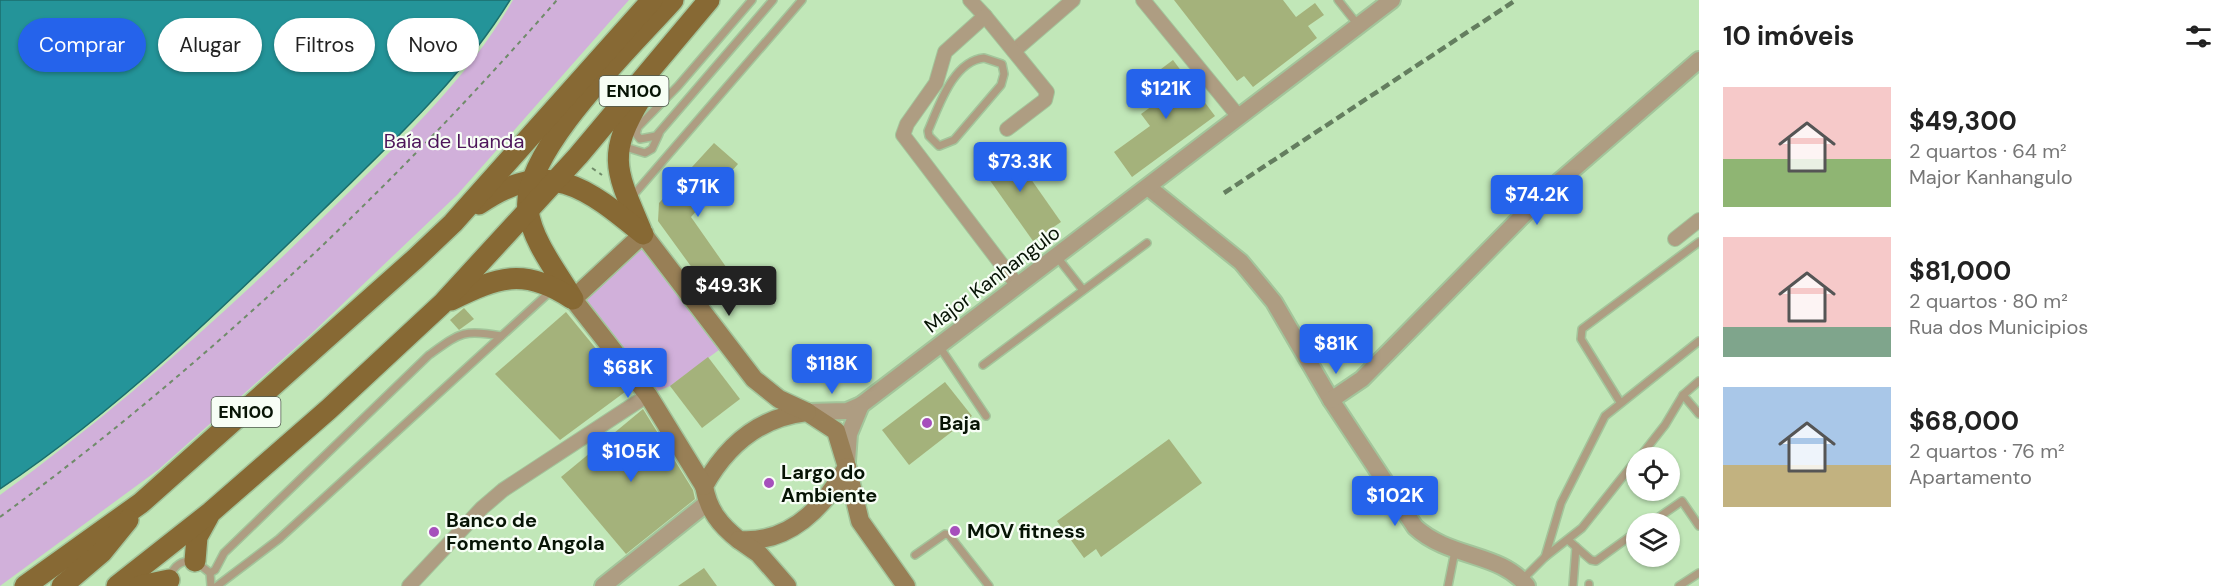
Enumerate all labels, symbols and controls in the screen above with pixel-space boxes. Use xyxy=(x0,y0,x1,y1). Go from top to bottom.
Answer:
chip: Comprar xyxy=(18,18,146,72)
chip: Alugar xyxy=(158,18,262,72)
chip: Filtros xyxy=(274,18,375,72)
chip: Novo xyxy=(387,18,479,72)
text: 10 imóveis xyxy=(1723,19,1854,53)
icon: filters xyxy=(2182,20,2215,53)
pin: $121K xyxy=(1124,69,1208,120)
text: $121K xyxy=(1140,75,1192,101)
road number: EN100 xyxy=(600,76,668,106)
text: $49,300 xyxy=(1909,104,2017,138)
icon: home xyxy=(1771,111,1843,183)
park label: Baía de Luanda xyxy=(384,128,524,154)
text: 2 quartos · 64 m² xyxy=(1909,138,2067,164)
pin: $73.3K xyxy=(971,142,1069,193)
text: $73.3K xyxy=(988,148,1052,174)
text: Major Kanhangulo xyxy=(1909,164,2073,190)
pin: $71K xyxy=(662,167,734,218)
text: $71K xyxy=(676,173,720,199)
pin: $74.2K xyxy=(1488,175,1586,226)
text: $74.2K xyxy=(1505,181,1569,207)
street label: Major Kanhangulo xyxy=(919,219,1065,339)
text: $81,000 xyxy=(1909,254,2011,288)
icon: home xyxy=(1771,261,1843,333)
pin: $49.3K xyxy=(680,266,778,317)
text: $49.3K xyxy=(695,272,763,298)
text: 2 quartos · 80 m² xyxy=(1909,288,2068,314)
text: Rua dos Municipios xyxy=(1909,314,2088,340)
pin: $81K xyxy=(1300,324,1372,375)
text: $81K xyxy=(1314,330,1358,356)
pin: $118K xyxy=(790,344,874,395)
pin: $68K xyxy=(592,348,664,399)
text: $118K xyxy=(806,350,858,376)
text: $68K xyxy=(603,354,653,380)
road number: EN100 xyxy=(212,397,280,427)
text: $68,000 xyxy=(1909,404,2019,438)
place label: Baja xyxy=(939,410,981,436)
icon: home xyxy=(1771,411,1843,483)
marker: Baja xyxy=(920,416,934,430)
pin: $105K xyxy=(589,432,673,483)
text: $105K xyxy=(602,438,660,464)
text: 2 quartos · 76 m² xyxy=(1909,438,2065,464)
map controls xyxy=(1626,447,1680,567)
button: locate xyxy=(1626,447,1680,501)
place label: Largo do Ambiente xyxy=(781,459,877,508)
text: Apartamento xyxy=(1909,464,2032,490)
marker: Largo do Ambiente xyxy=(762,476,776,490)
pin: $102K xyxy=(1353,476,1437,527)
text: $102K xyxy=(1366,482,1424,508)
place label: Banco de Fomento Angola xyxy=(446,507,605,556)
button: layers xyxy=(1626,513,1680,567)
place label: MOV fitness xyxy=(967,518,1085,544)
marker: MOV fitness xyxy=(948,524,962,538)
marker: Banco de Fomento Angola xyxy=(427,525,441,539)

